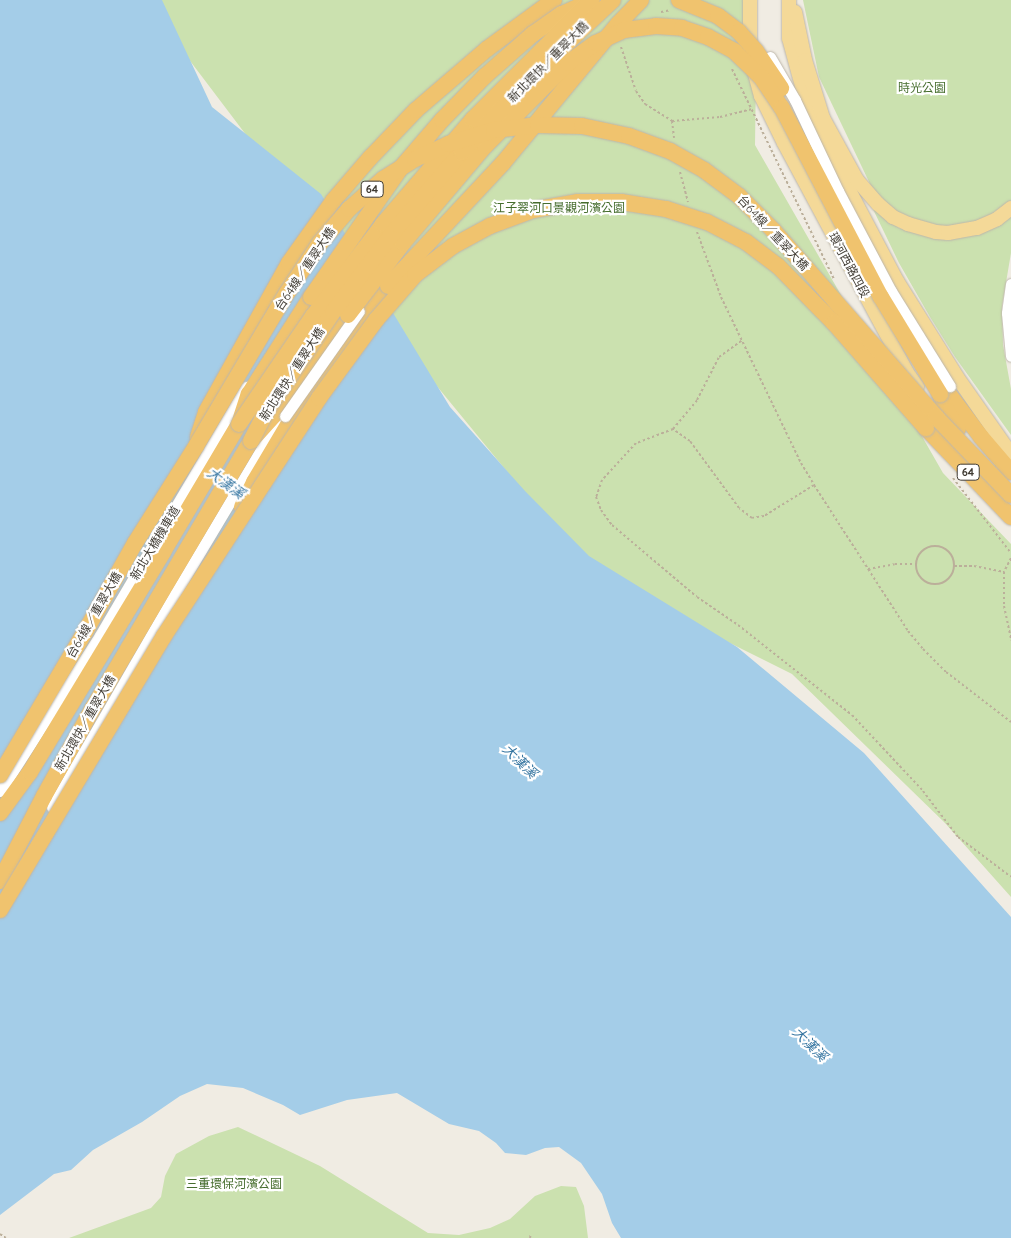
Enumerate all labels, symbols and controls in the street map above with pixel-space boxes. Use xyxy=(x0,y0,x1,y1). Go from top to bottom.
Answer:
street label: 新北環快／重翠大橋 xyxy=(505,19,591,105)
park label: 時光公園 xyxy=(898,81,946,95)
road number: 64 xyxy=(360,180,384,198)
street label: 台64線／重翠大橋 xyxy=(735,193,811,273)
park label: 江子翠河口景觀河濱公園 xyxy=(493,201,625,215)
street label: 台64線／重翠大橋 xyxy=(272,225,338,313)
street label: 環河西路四段 xyxy=(826,230,872,300)
street label: 新北環快／重翠大橋 xyxy=(257,325,327,423)
water label: 大漢溪 xyxy=(204,464,248,502)
road number: 64 xyxy=(956,464,980,481)
street label: 新北大橋機車道 xyxy=(127,503,183,583)
street label: 台64線／重翠大橋 xyxy=(64,569,124,661)
street label: 新北環快／重翠大橋 xyxy=(52,673,118,773)
water label: 大漢溪 xyxy=(499,740,541,782)
water label: 大漢溪 xyxy=(789,1023,831,1065)
park label: 三重環保河濱公園 xyxy=(186,1177,282,1191)

